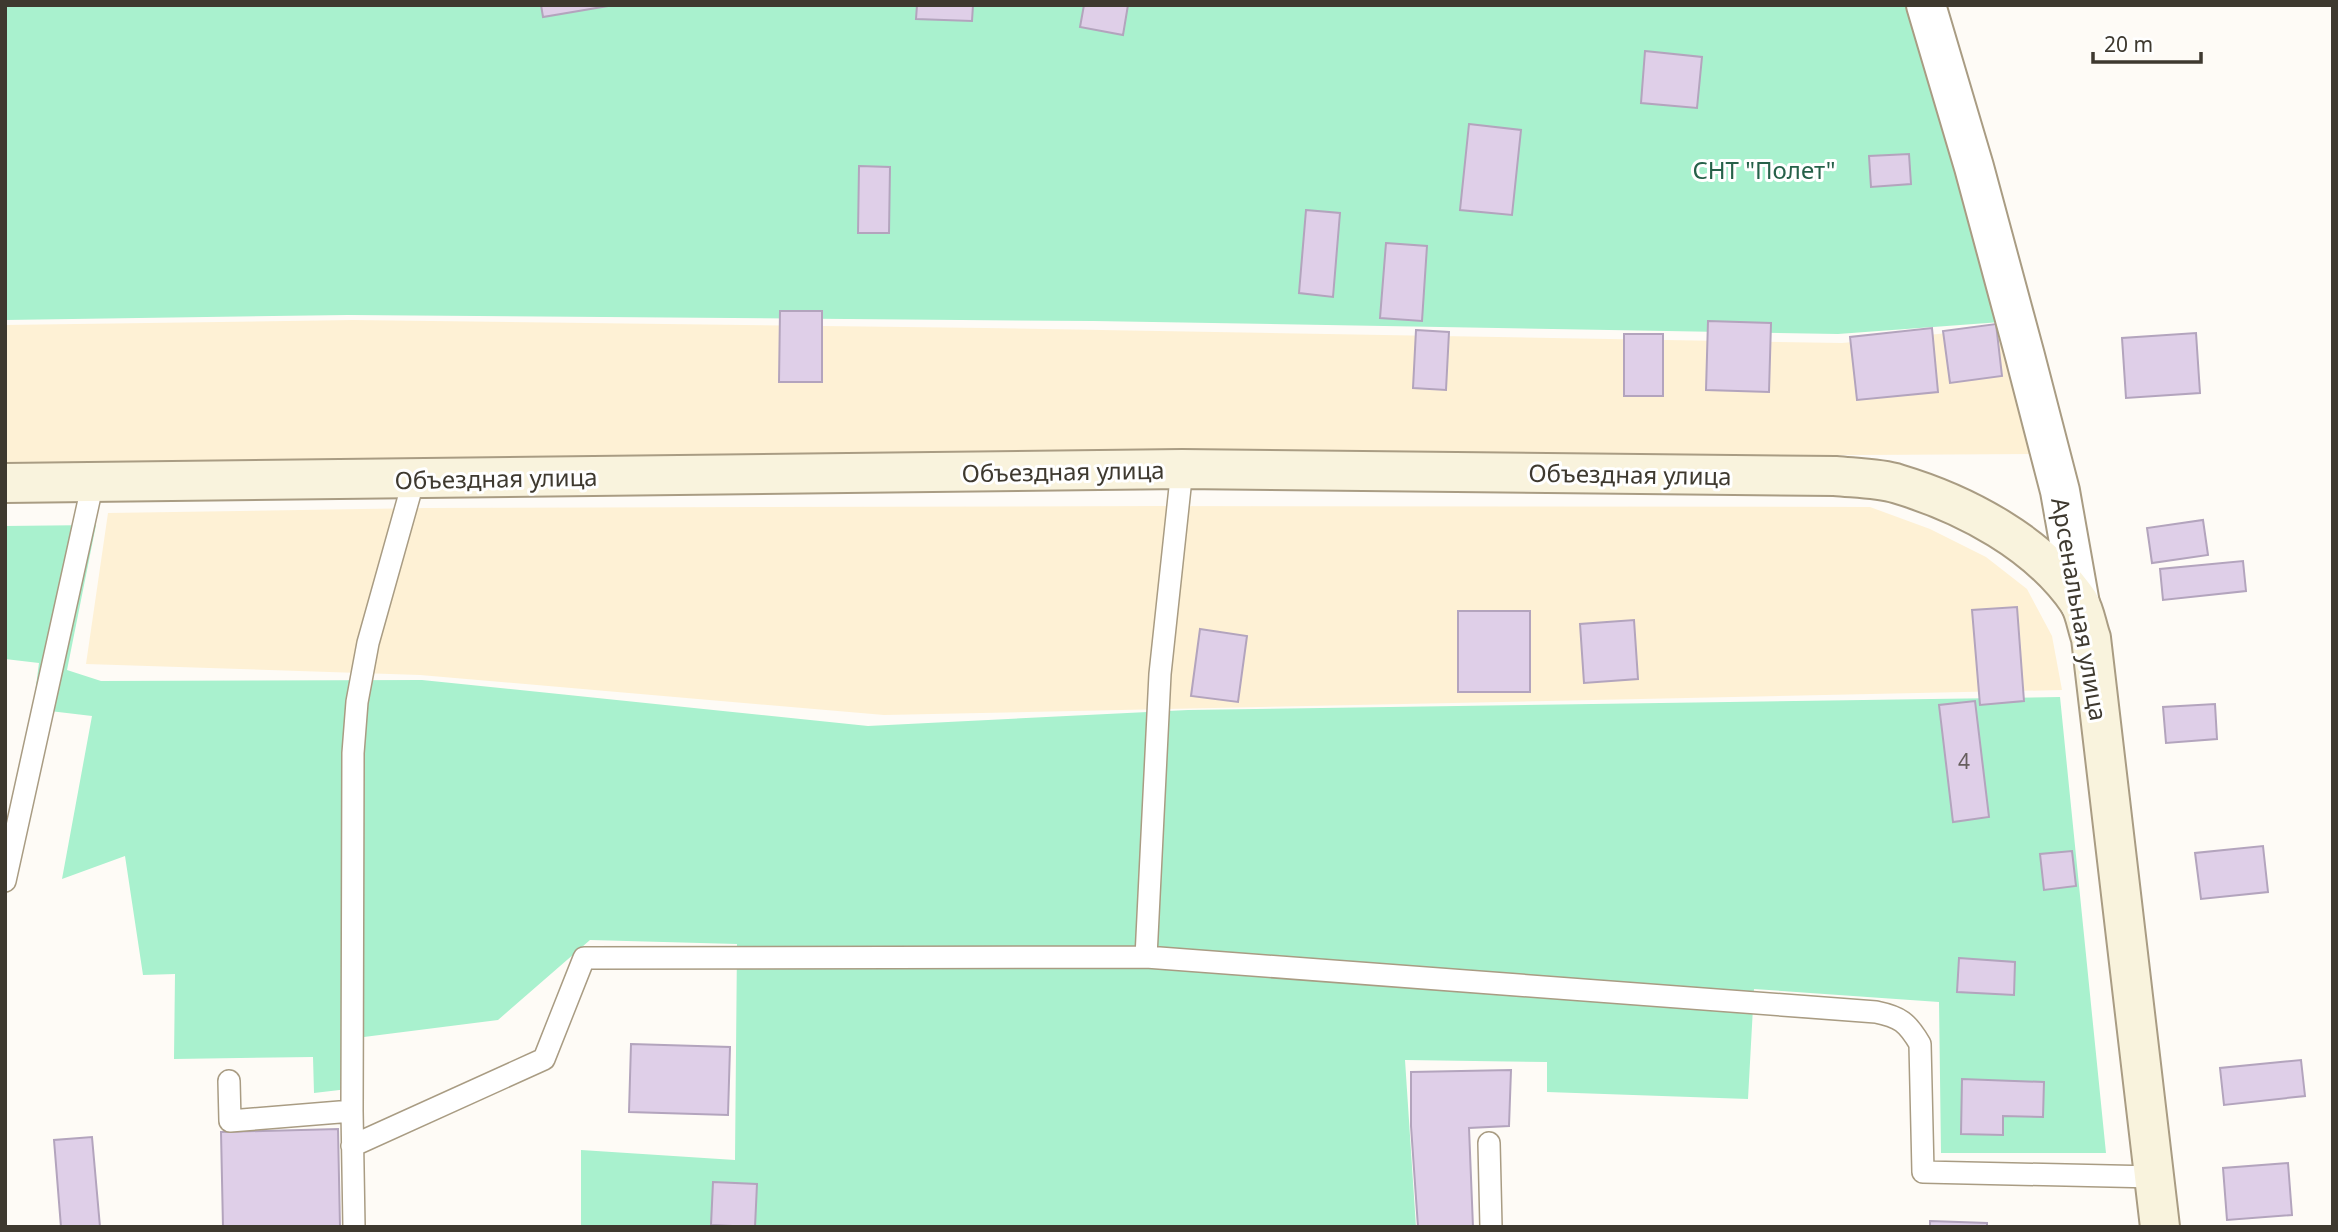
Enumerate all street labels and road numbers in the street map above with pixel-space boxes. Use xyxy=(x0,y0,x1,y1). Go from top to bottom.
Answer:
street label: Объездная улица xyxy=(961,453,1165,489)
street label: Объездная улица xyxy=(1528,456,1732,492)
street label: Объездная улица xyxy=(394,460,598,496)
street label: Арсенальная улица xyxy=(2044,495,2116,723)

